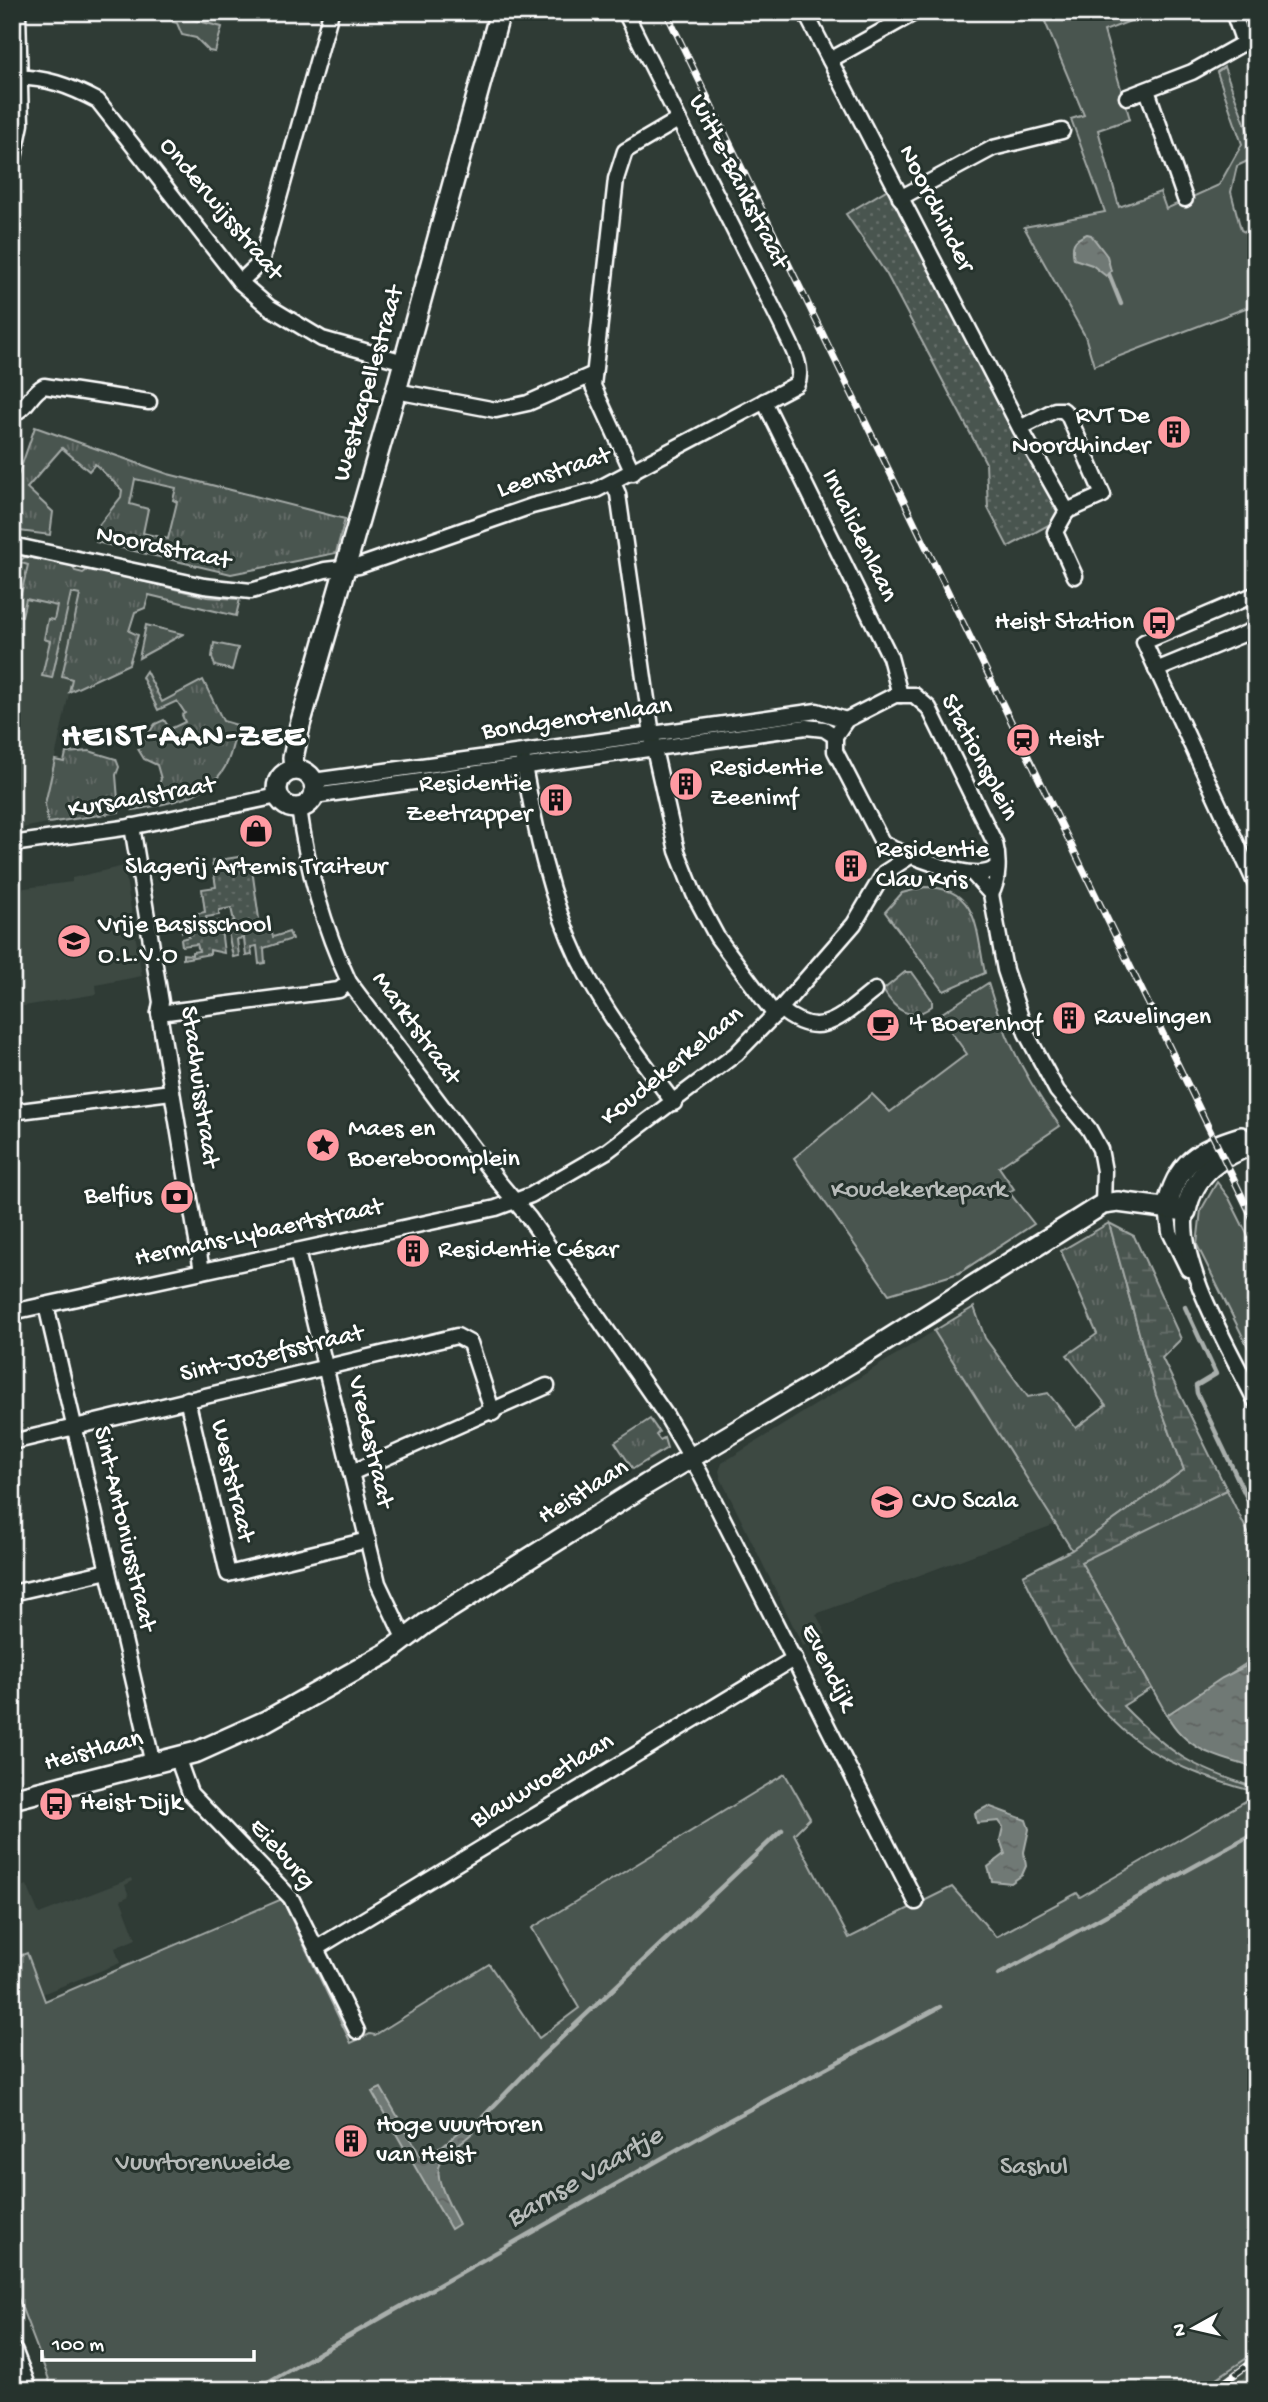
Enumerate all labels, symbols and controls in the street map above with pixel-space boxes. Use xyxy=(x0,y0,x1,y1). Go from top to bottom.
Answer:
street label: Witte-Bankstraat xyxy=(680,90,795,276)
street label: Onderwijsstraat xyxy=(151,132,291,290)
street label: Noordhinder xyxy=(890,140,981,280)
street label: Westkapellestraat xyxy=(327,281,413,485)
place label: RVT De Noordhinder xyxy=(1012,402,1153,463)
building icon: RVT De Noordhinder xyxy=(1155,413,1193,451)
street label: Leenstraat xyxy=(493,440,617,507)
street label: Invalidenlaan xyxy=(813,465,904,608)
street label: Noordstraat xyxy=(93,520,236,579)
bus stop icon: Heist Station xyxy=(1140,604,1178,642)
place label: Heist Station xyxy=(995,608,1135,639)
street label: Stationsplein xyxy=(932,689,1025,827)
street label: Bondgenotenlaan xyxy=(479,691,675,749)
district label: HEIST-AAN-ZEE xyxy=(62,719,307,757)
station icon: Heist xyxy=(1004,721,1042,759)
place label: Heist xyxy=(1048,725,1104,756)
place label: Residentie Zeenimf xyxy=(710,754,824,815)
building icon: Residentie Zeenimf xyxy=(667,765,705,803)
street label: Kursaalstraat xyxy=(66,770,220,827)
place label: Residentie Zeetrapper xyxy=(406,770,535,831)
building icon: Residentie Zeetrapper xyxy=(537,781,575,819)
shop icon: Slagerij Artemis Traiteur xyxy=(237,812,275,850)
place label: Residentie Clau Kris xyxy=(876,836,990,897)
building icon: Residentie Clau Kris xyxy=(832,847,870,885)
place label: Slagerij Artemis Traiteur xyxy=(125,853,390,884)
place label: Vrije Basisschool O.L.V.O xyxy=(97,911,272,972)
school or university icon: Vrije Basisschool O.L.V.O xyxy=(55,922,93,960)
street label: Marktstraat xyxy=(363,966,468,1094)
building icon: Ravelingen xyxy=(1050,999,1088,1037)
street label: Koudekerkelaan xyxy=(595,1000,751,1134)
place label: Ravelingen xyxy=(1094,1003,1212,1034)
street label: Stadhuisstraat xyxy=(171,1004,225,1172)
cafe icon: 't Boerenhof xyxy=(864,1006,902,1044)
place label: 't Boerenhof xyxy=(908,1010,1044,1041)
place label: Maes en Boereboomplein xyxy=(347,1115,521,1176)
place icon: Maes en Boereboomplein xyxy=(304,1126,342,1164)
park label: Koudekerkepark xyxy=(831,1176,1009,1207)
bank icon: Belfius xyxy=(158,1178,196,1216)
place label: Belfius xyxy=(83,1182,153,1213)
street label: Hermans-Lybaertstraat xyxy=(132,1192,388,1275)
building icon: Residentie César xyxy=(394,1232,432,1270)
place label: Residentie César xyxy=(438,1236,621,1267)
street label: Sint-Jozefsstraat xyxy=(177,1318,369,1391)
street label: Vredestraat xyxy=(339,1372,400,1513)
street label: Weststraat xyxy=(202,1417,261,1547)
street label: Sint-Antoniusstraat xyxy=(84,1424,162,1637)
street label: Heistlaan xyxy=(533,1453,636,1533)
school or university icon: CVO Scala xyxy=(868,1483,906,1521)
place label: CVO Scala xyxy=(912,1487,1019,1518)
street label: Evendijk xyxy=(792,1619,863,1719)
street label: Heistlaan xyxy=(41,1724,147,1780)
street label: Blauwvoetlaan xyxy=(465,1727,621,1837)
bus stop icon: Heist Dijk xyxy=(37,1785,75,1823)
place label: Heist Dijk xyxy=(80,1789,184,1820)
street label: Eieburg xyxy=(241,1813,321,1897)
place label: Hoge vuurtoren van Heist xyxy=(376,2111,544,2172)
water label: Barnse Vaartje xyxy=(501,2119,670,2236)
building icon: Hoge vuurtoren van Heist xyxy=(332,2122,370,2160)
park label: Vuurtorenweide xyxy=(114,2149,291,2180)
park label: Sashul xyxy=(1000,2153,1068,2184)
north arrow xyxy=(1160,2294,1230,2364)
scale bar xyxy=(42,2318,254,2362)
text: N xyxy=(1168,2322,1193,2338)
text: 100 m xyxy=(51,2334,104,2359)

